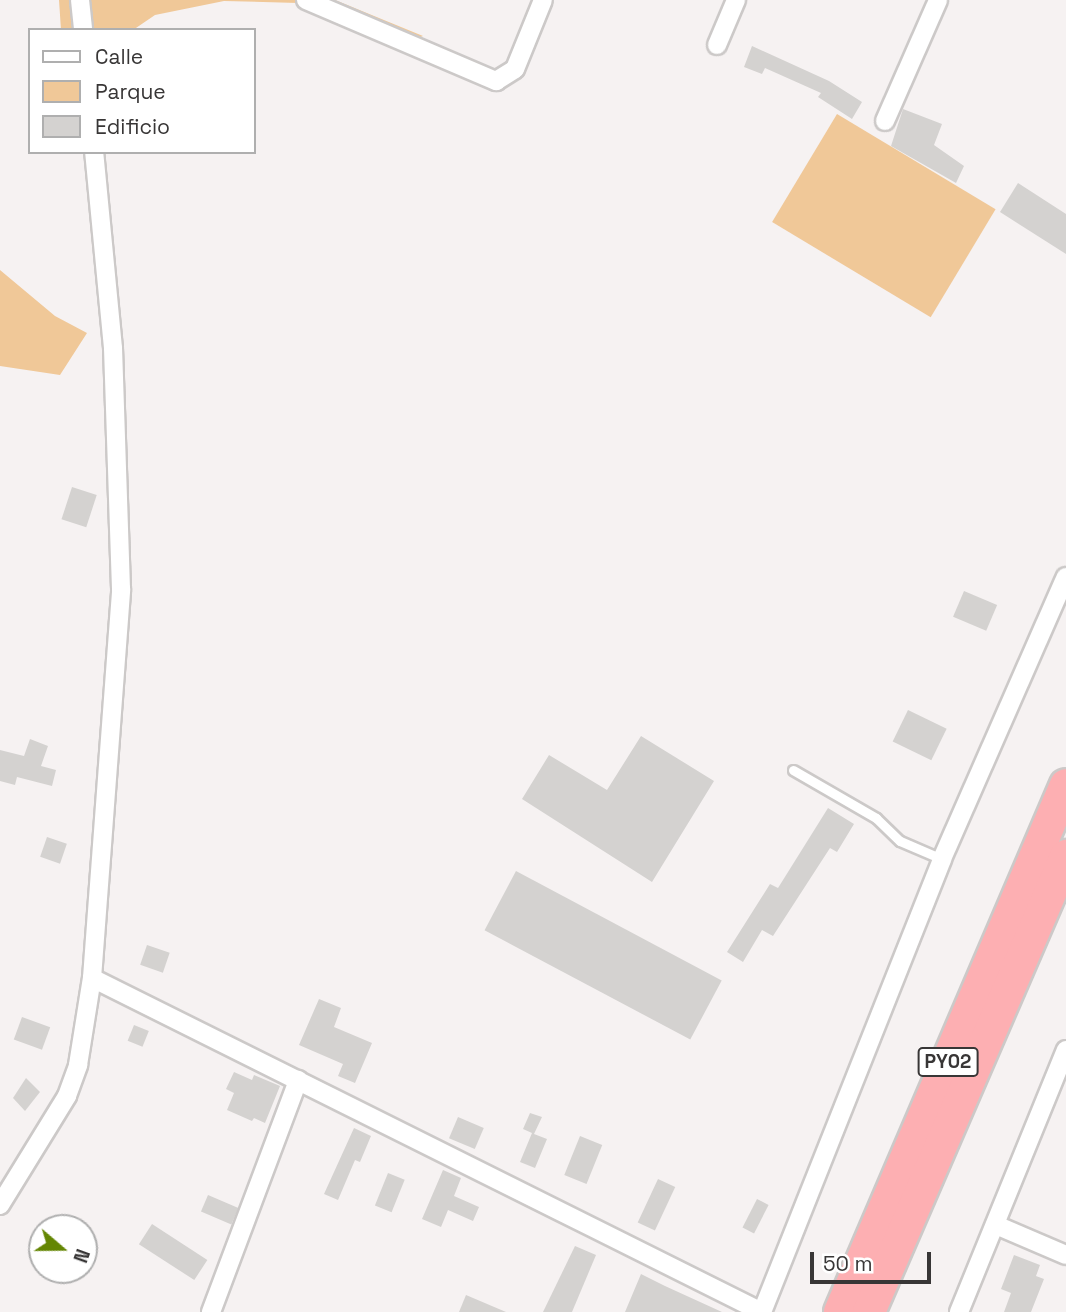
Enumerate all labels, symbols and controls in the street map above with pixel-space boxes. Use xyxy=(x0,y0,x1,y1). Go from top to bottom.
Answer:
legend xyxy=(28,28,256,154)
text: Calle xyxy=(95,43,143,70)
text: Parque xyxy=(95,78,166,105)
text: Edificio xyxy=(95,113,170,140)
road number: PY02 xyxy=(916,1046,979,1078)
north arrow xyxy=(28,1214,98,1284)
scale bar xyxy=(814,1238,935,1282)
text: N xyxy=(67,1245,95,1266)
text: 50 m xyxy=(823,1250,873,1277)

